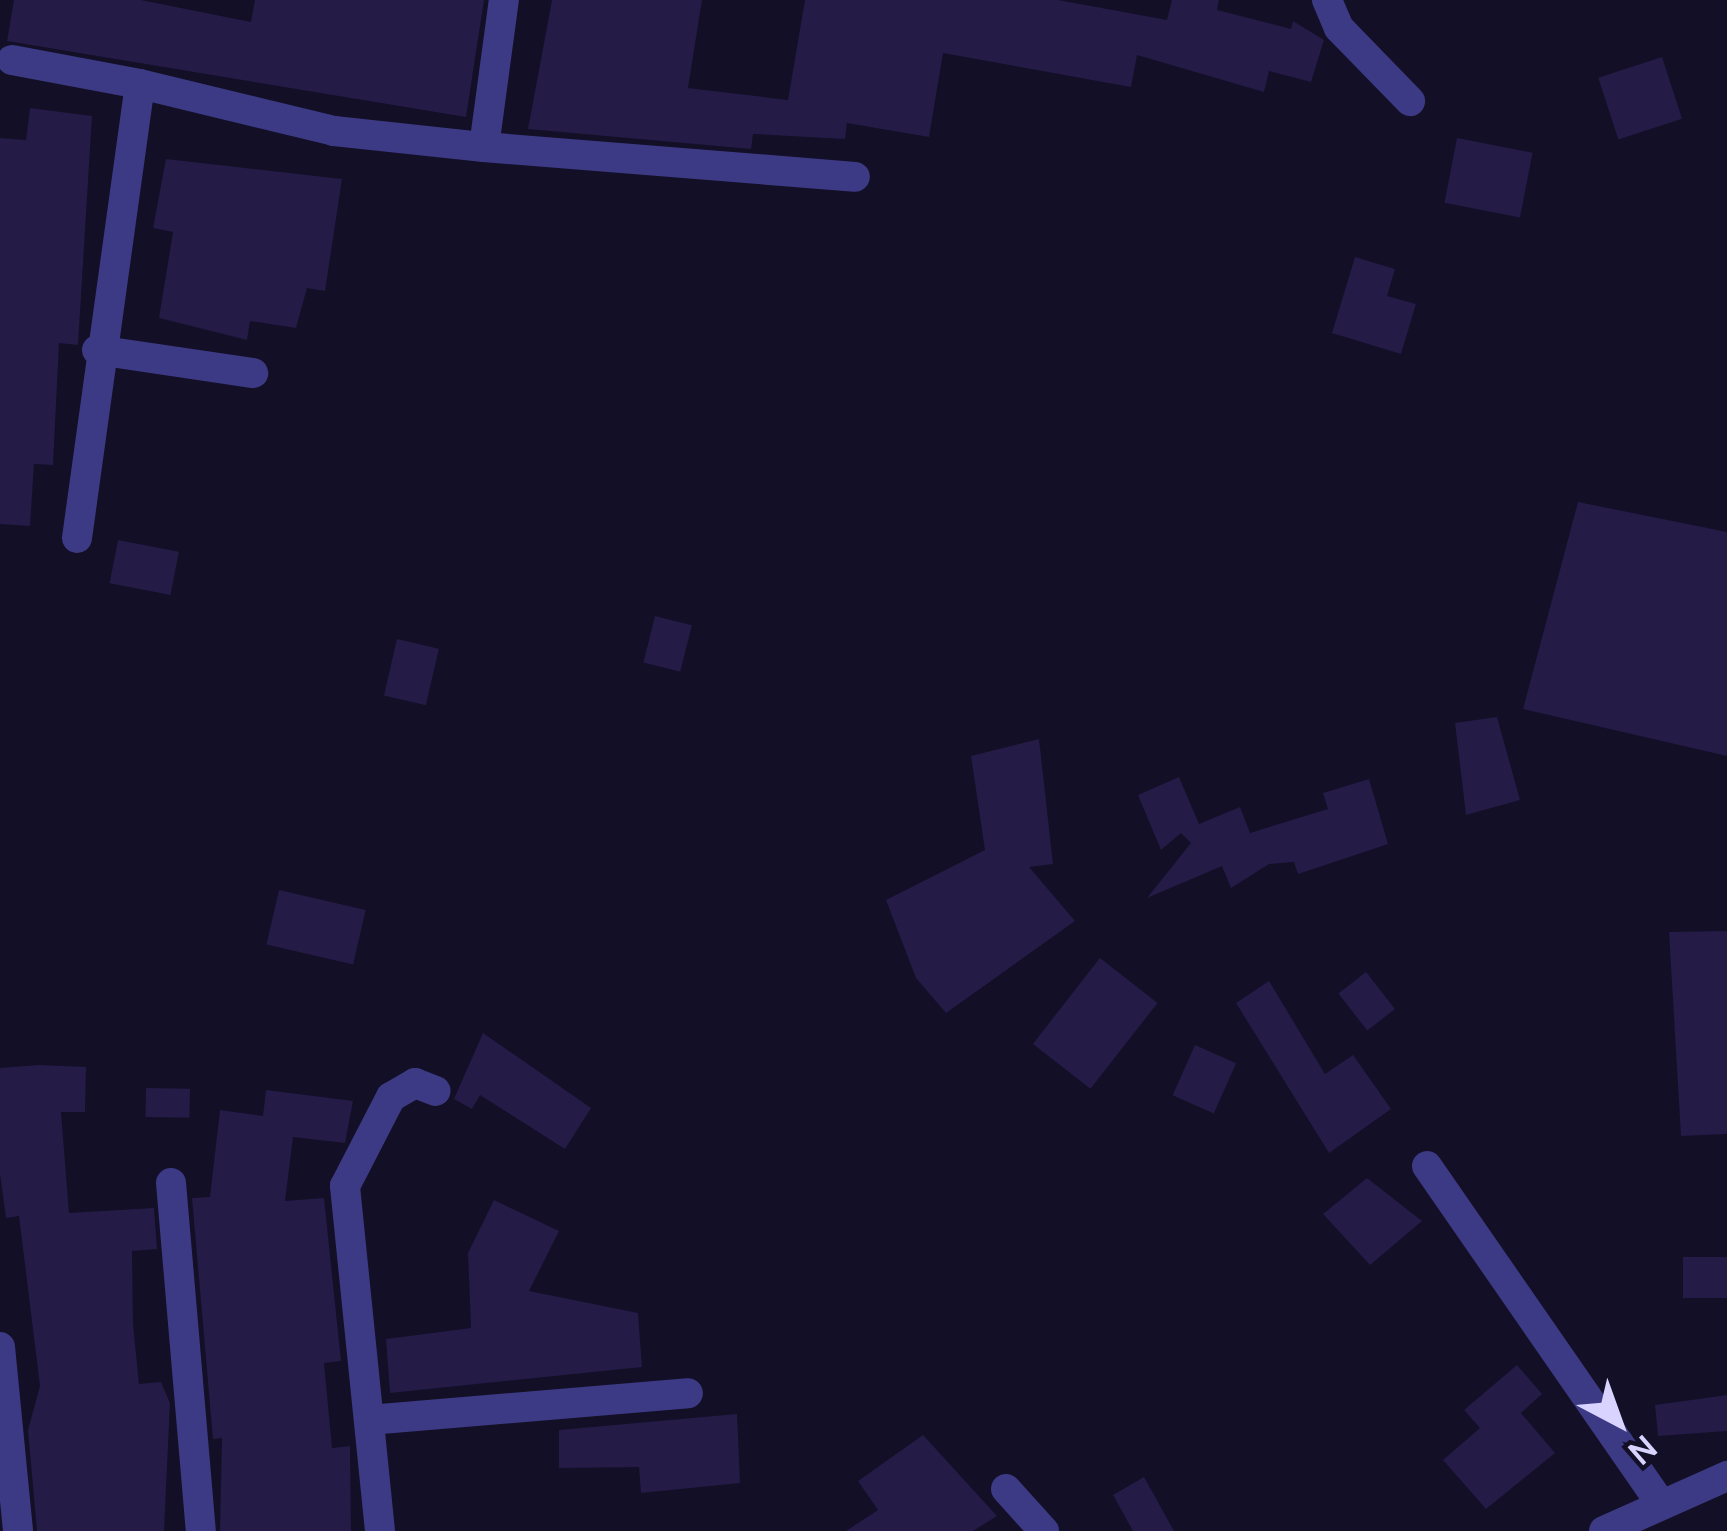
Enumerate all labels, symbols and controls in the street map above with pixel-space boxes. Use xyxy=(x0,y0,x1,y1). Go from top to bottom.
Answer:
north arrow xyxy=(1559,1363,1679,1483)
text: N xyxy=(1619,1426,1667,1475)

